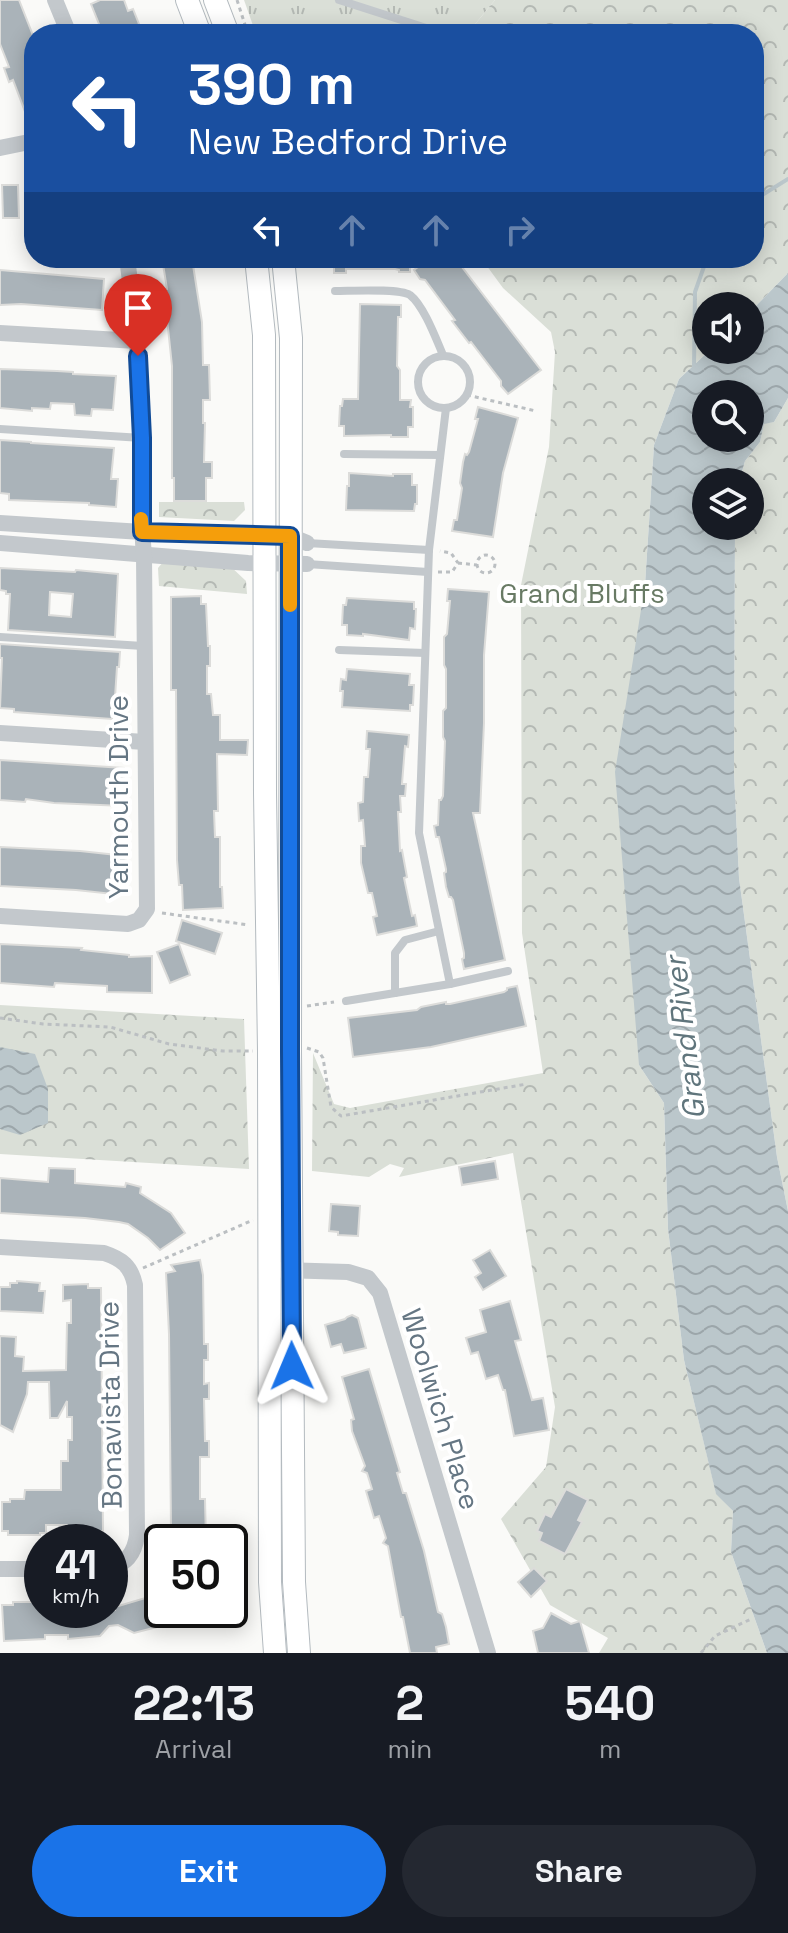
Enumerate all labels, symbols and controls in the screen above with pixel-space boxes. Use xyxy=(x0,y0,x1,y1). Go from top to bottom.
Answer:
text: 390 m xyxy=(188,49,355,120)
icon: left xyxy=(56,56,160,160)
text: New Bedford Drive xyxy=(188,119,508,165)
icon: left xyxy=(246,208,290,252)
icon: ahead xyxy=(330,208,374,252)
icon: ahead xyxy=(414,208,458,252)
icon: right xyxy=(498,208,542,252)
pin xyxy=(104,274,172,356)
icon: arrive xyxy=(116,286,160,330)
map controls xyxy=(692,292,764,540)
button: sound xyxy=(692,292,764,364)
button: search xyxy=(692,380,764,452)
button: layers xyxy=(692,468,764,540)
park label: Grand Bluffs xyxy=(499,575,665,611)
street label: Yarmouth Drive xyxy=(100,695,136,899)
water label: Grand River xyxy=(655,952,714,1122)
street label: Bonavista Drive xyxy=(90,1301,130,1509)
street label: Woolwich Place xyxy=(393,1304,489,1514)
position arrow xyxy=(250,1324,334,1408)
speed limit sign: 50 xyxy=(144,1524,248,1628)
text: 41 xyxy=(55,1540,97,1591)
text: km/h xyxy=(52,1583,100,1609)
text: 22:13 xyxy=(133,1673,255,1734)
text: 2 xyxy=(396,1673,424,1734)
text: 540 xyxy=(565,1673,655,1734)
text: Arrival xyxy=(155,1732,232,1766)
text: min xyxy=(388,1732,432,1766)
text: m xyxy=(599,1732,621,1766)
button: Exit xyxy=(32,1825,386,1917)
button: Share xyxy=(402,1825,756,1917)

